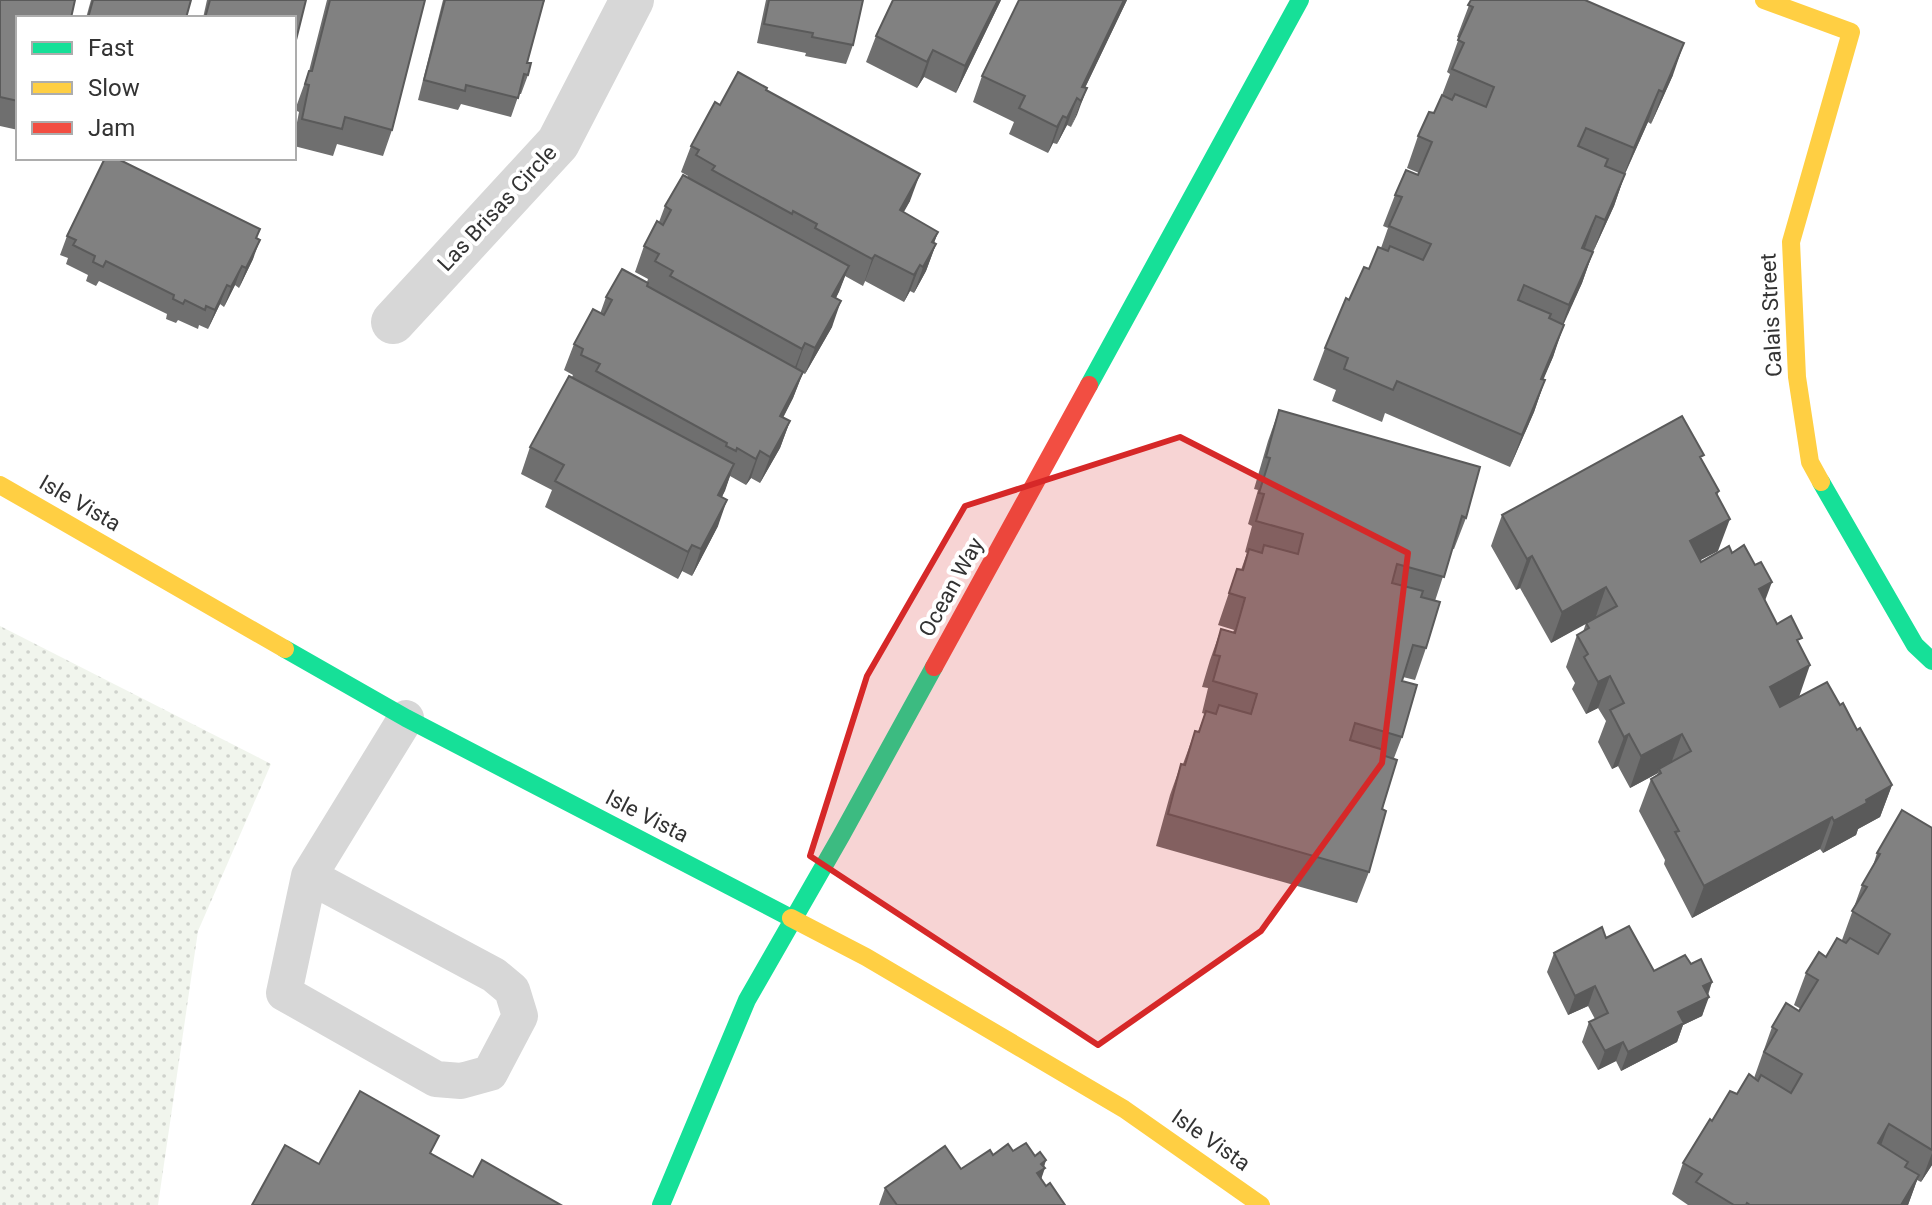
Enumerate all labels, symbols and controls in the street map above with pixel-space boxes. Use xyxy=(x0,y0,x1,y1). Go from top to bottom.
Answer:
legend xyxy=(16,16,296,160)
text: Fast xyxy=(88,34,134,62)
text: Slow xyxy=(88,74,140,102)
text: Jam xyxy=(88,114,135,142)
street label: Las Brisas Circle xyxy=(432,140,562,276)
street label: Calais Street xyxy=(1755,253,1787,377)
street label: Isle Vista xyxy=(35,470,125,536)
street label: Ocean Way xyxy=(914,533,989,641)
street label: Isle Vista xyxy=(601,785,693,847)
street label: Isle Vista xyxy=(1167,1104,1255,1176)

